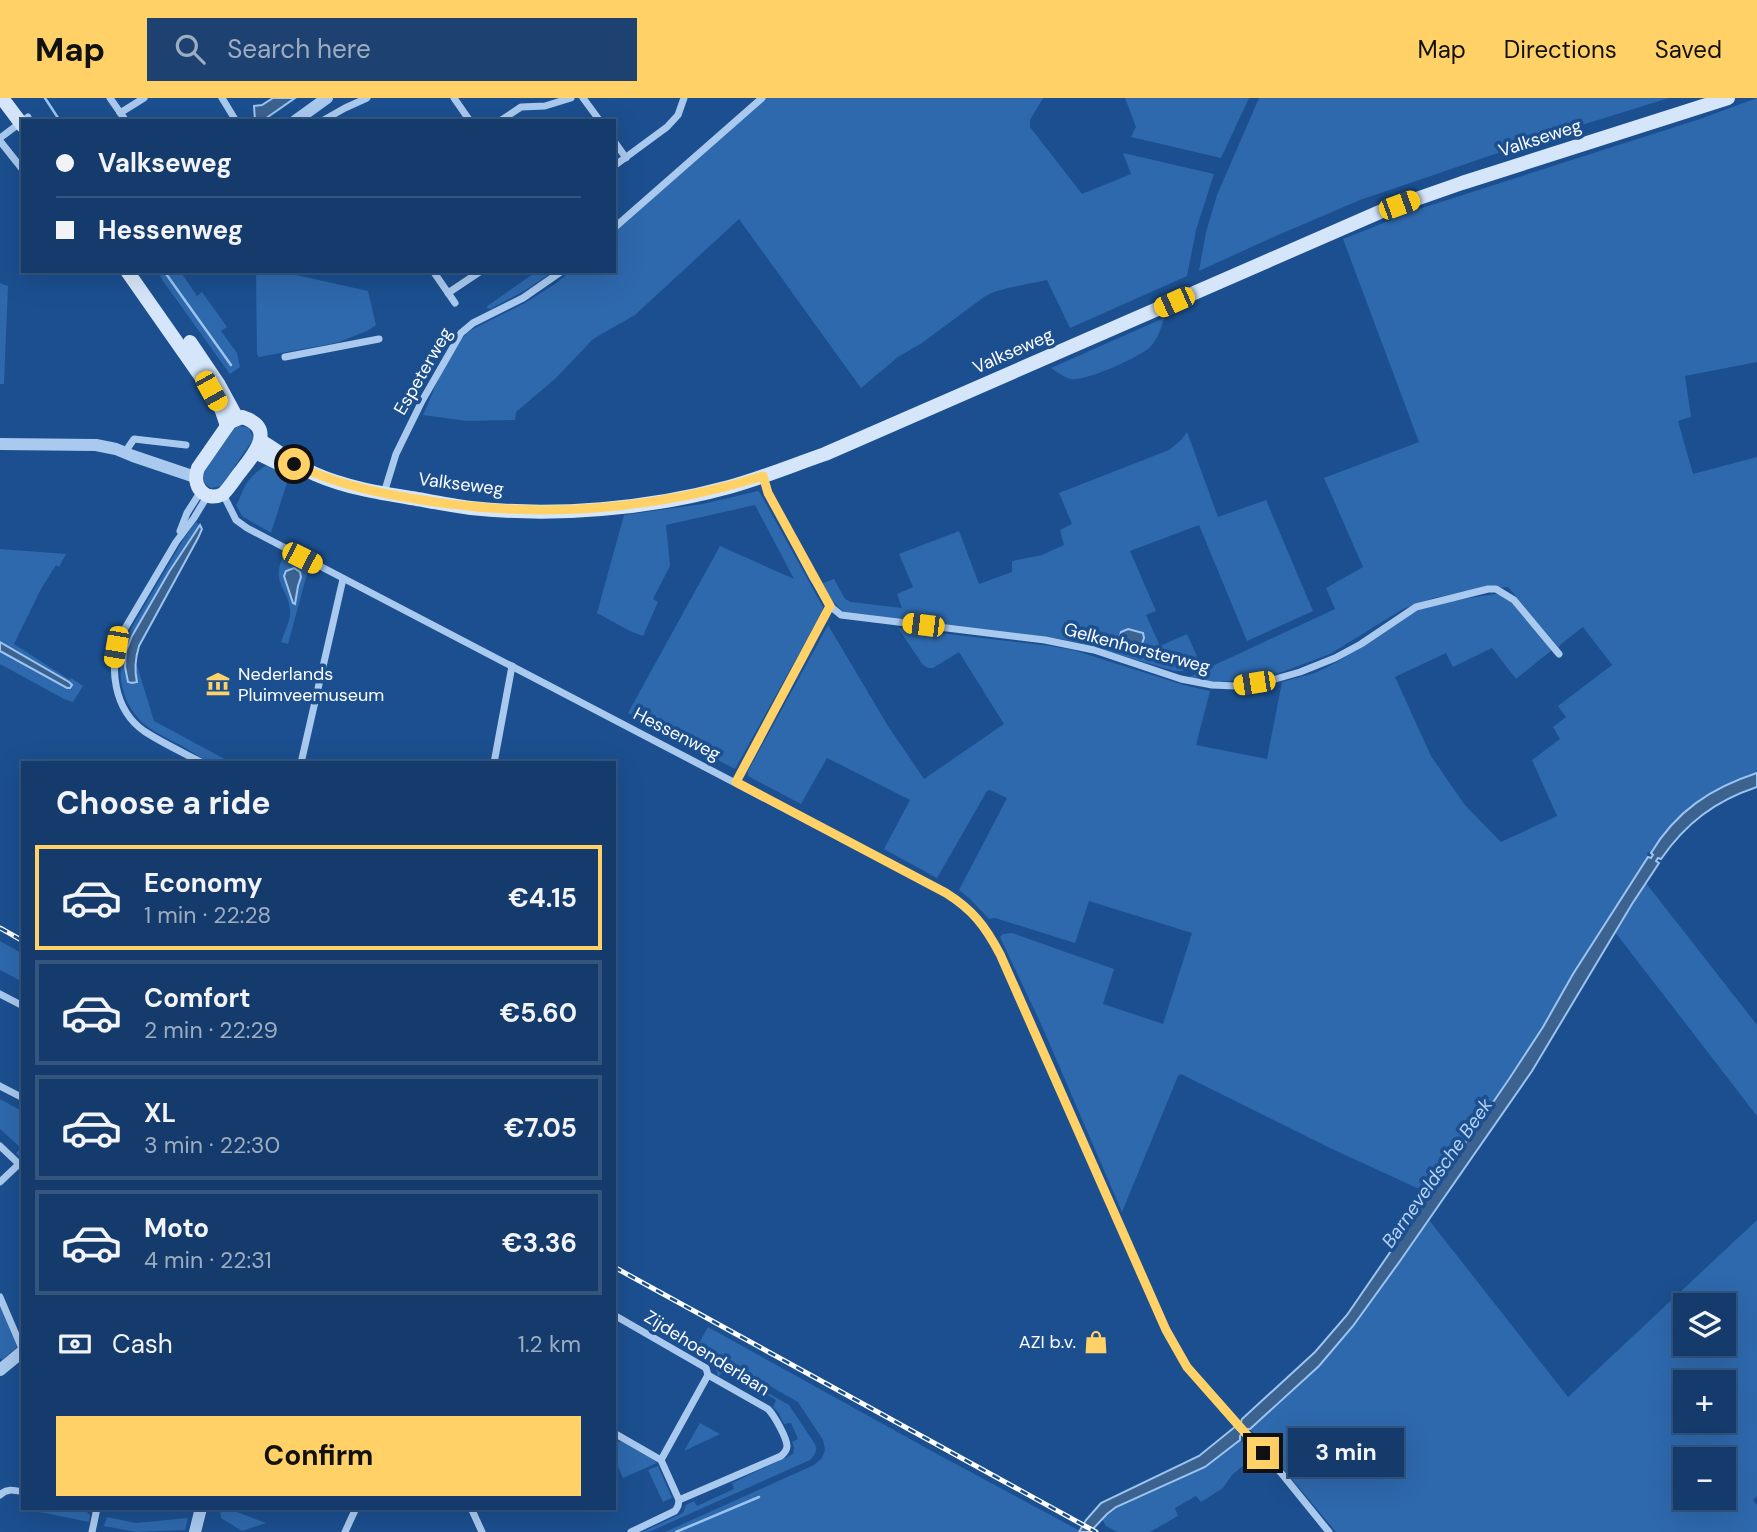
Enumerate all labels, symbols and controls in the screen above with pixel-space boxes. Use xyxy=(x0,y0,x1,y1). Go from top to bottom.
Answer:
search box xyxy=(147,18,637,81)
text: Map xyxy=(35,28,105,71)
icon: search xyxy=(171,30,209,68)
text: Search here xyxy=(227,32,371,66)
text: Map xyxy=(1418,34,1466,65)
text: Directions xyxy=(1504,34,1617,65)
text: Saved xyxy=(1655,34,1722,65)
street label: Valkseweg xyxy=(1495,113,1585,163)
text: Valkseweg xyxy=(98,146,232,180)
car xyxy=(1376,188,1423,222)
text: Hessenweg xyxy=(98,213,243,247)
car xyxy=(1151,284,1198,320)
street label: Espeterweg xyxy=(388,323,458,419)
street label: Valkseweg xyxy=(969,323,1057,379)
car xyxy=(192,368,231,414)
route start xyxy=(278,448,310,480)
street label: Valkseweg xyxy=(417,467,505,501)
car xyxy=(279,539,326,577)
car xyxy=(901,612,946,638)
street label: Gelkenhorsterweg xyxy=(1061,617,1213,679)
car xyxy=(103,624,130,670)
place label: Nederlands Pluimveemuseum xyxy=(238,662,384,707)
car xyxy=(1232,669,1277,697)
museum icon: Nederlands Pluimveemuseum xyxy=(204,670,232,698)
street label: Hessenweg xyxy=(629,702,725,766)
text: Choose a ride xyxy=(56,782,271,824)
icon: car xyxy=(60,866,123,929)
text: Economy xyxy=(144,866,262,900)
text: €4.15 xyxy=(508,881,577,915)
text: 1 min · 22:28 xyxy=(144,900,271,930)
icon: car xyxy=(60,981,123,1044)
text: Comfort xyxy=(144,981,250,1015)
text: €5.60 xyxy=(500,996,577,1030)
text: 2 min · 22:29 xyxy=(144,1015,278,1045)
water label: Barneveldsche Beek xyxy=(1376,1093,1498,1253)
icon: car xyxy=(60,1096,123,1159)
text: XL xyxy=(144,1096,176,1130)
text: €7.05 xyxy=(504,1111,577,1145)
text: 3 min · 22:30 xyxy=(144,1130,280,1160)
icon: car xyxy=(60,1211,123,1274)
text: Moto xyxy=(144,1211,209,1245)
text: €3.36 xyxy=(502,1226,577,1260)
text: 4 min · 22:31 xyxy=(144,1245,272,1275)
map controls xyxy=(1673,1293,1736,1510)
button: layers xyxy=(1673,1293,1736,1356)
street label: Zijdehoenderlaan xyxy=(640,1305,774,1401)
icon: cash xyxy=(56,1325,94,1363)
text: Cash xyxy=(112,1327,173,1361)
shop icon: AZI b.v. xyxy=(1082,1328,1110,1356)
text: 1.2 km xyxy=(518,1329,581,1359)
place label: AZI b.v. xyxy=(1019,1330,1076,1354)
button: + xyxy=(1673,1370,1736,1433)
button: Confirm xyxy=(56,1416,581,1496)
callout: 3 min xyxy=(1288,1428,1403,1478)
route end xyxy=(1247,1437,1279,1469)
text: 3 min xyxy=(1315,1437,1377,1467)
button: − xyxy=(1673,1447,1736,1510)

